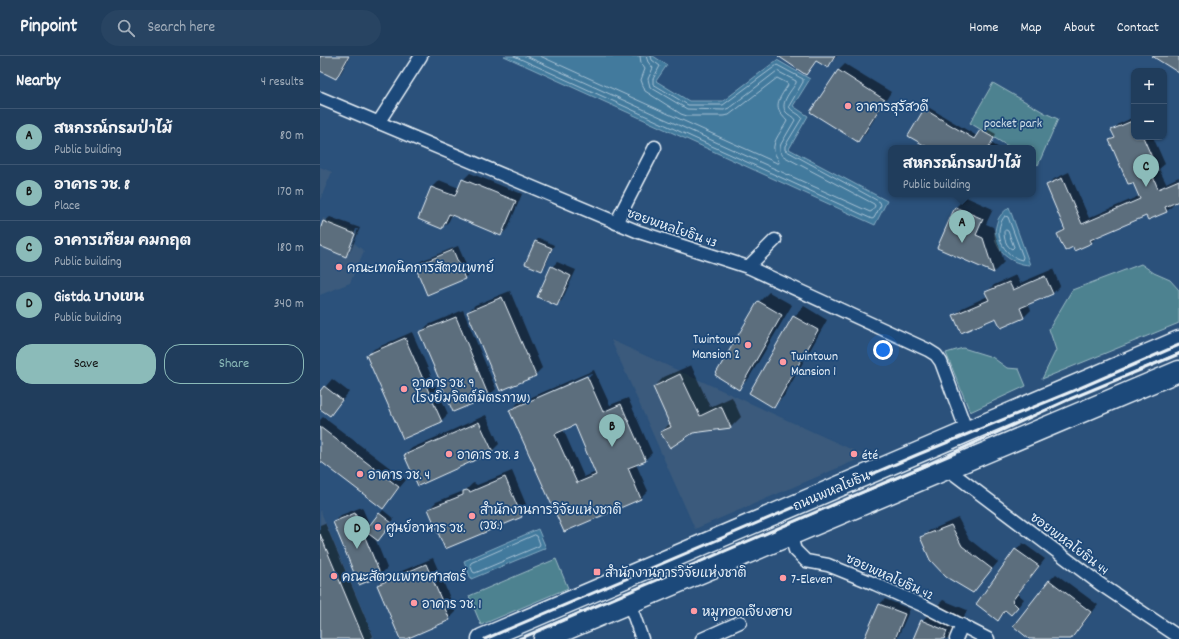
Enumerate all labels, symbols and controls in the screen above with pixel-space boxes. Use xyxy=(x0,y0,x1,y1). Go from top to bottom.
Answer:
search box xyxy=(101,10,381,46)
text: Pinpoint xyxy=(20,14,77,41)
icon: search xyxy=(115,17,137,39)
text: Search here xyxy=(147,17,215,39)
text: Home xyxy=(969,18,998,38)
text: Map xyxy=(1020,18,1042,38)
text: About xyxy=(1064,18,1095,38)
text: Contact xyxy=(1117,18,1159,38)
map controls xyxy=(1131,68,1167,140)
button: + xyxy=(1131,68,1167,104)
text: Nearby xyxy=(16,70,60,94)
text: 4 results xyxy=(261,73,304,92)
place label: อาคารสุรัสวดี xyxy=(856,98,929,118)
marker: อาคารสุรัสวดี xyxy=(843,101,853,111)
button: − xyxy=(1131,104,1167,140)
park label: pocket park xyxy=(984,115,1042,134)
text: สหกรณ์กรมป่าไม้ xyxy=(54,119,172,141)
text: A xyxy=(25,127,33,146)
text: 80 m xyxy=(280,127,304,146)
text: Public building xyxy=(54,141,122,160)
popup xyxy=(888,145,1036,197)
text: สหกรณ์กรมป่าไม้ xyxy=(903,154,1021,176)
pin: C xyxy=(1133,154,1159,187)
text: อาคาร วช. 8 xyxy=(54,175,130,197)
text: Public building xyxy=(903,176,971,195)
text: B xyxy=(26,183,32,202)
text: 170 m xyxy=(277,183,304,202)
text: Place xyxy=(54,197,80,216)
street label: ซอยพหลโยธิน 43 xyxy=(623,203,720,254)
pin: A xyxy=(949,210,975,243)
text: อาคารเทียม คมกฤต xyxy=(54,231,191,253)
text: C xyxy=(26,239,32,258)
text: 180 m xyxy=(277,239,304,258)
text: Public building xyxy=(54,253,122,272)
place label: คณะเทคนิคการสัตวแพทย์ xyxy=(347,258,494,279)
marker: คณะเทคนิคการสัตวแพทย์ xyxy=(334,262,344,272)
text: Gistda บางเขน xyxy=(54,287,144,309)
text: D xyxy=(26,295,32,314)
text: 340 m xyxy=(274,295,304,314)
text: Public building xyxy=(54,309,122,328)
place label: Twintown Mansion 2 xyxy=(692,331,740,365)
marker: Twintown Mansion 2 xyxy=(743,340,753,350)
your location xyxy=(873,340,893,360)
button: Save xyxy=(16,344,156,384)
button: Share xyxy=(164,344,304,384)
place label: Twintown Mansion 1 xyxy=(791,348,838,382)
marker: Twintown Mansion 1 xyxy=(778,357,788,367)
place label: อาคาร วช. 9 (โรงยิมจิตต์มิตรภาพ) xyxy=(412,375,530,409)
marker: อาคาร วช. 9 (โรงยิมจิตต์มิตรภาพ) xyxy=(399,384,409,394)
pin: B xyxy=(599,414,625,447)
place label: อาคาร วช. 3 xyxy=(457,447,519,466)
place label: été xyxy=(862,447,878,466)
marker: อาคาร วช. 3 xyxy=(444,449,454,459)
marker: été xyxy=(849,449,859,459)
street label: ถนนพหลโยธิน xyxy=(790,466,874,517)
place label: อาคาร วช. 4 xyxy=(368,467,430,486)
marker: อาคาร วช. 4 xyxy=(355,469,365,479)
place label: สำนักงานการวิจัยแห่งชาติ (วช.) xyxy=(480,501,622,536)
street label: ซอยพหลโยธิน 44 xyxy=(1025,507,1113,581)
marker: สำนักงานการวิจัยแห่งชาติ (วช.) xyxy=(467,511,477,521)
pin: D xyxy=(344,516,370,549)
place label: ศูนย์อาหาร วช. xyxy=(386,518,466,539)
marker: ศูนย์อาหาร วช. xyxy=(373,522,383,532)
street label: ซอยพหลโยธิน 42 xyxy=(842,549,937,606)
place label: สำนักงานการวิจัยแห่งชาติ xyxy=(605,564,747,584)
place label: คณะสัตวแพทยศาสตร์ xyxy=(342,567,467,588)
marker: สำนักงานการวิจัยแห่งชาติ xyxy=(592,567,602,577)
marker: คณะสัตวแพทยศาสตร์ xyxy=(329,571,339,581)
place label: 7-Eleven xyxy=(791,571,832,590)
marker: 7-Eleven xyxy=(778,573,788,583)
place label: อาคาร วช. 1 xyxy=(422,596,481,615)
marker: อาคาร วช. 1 xyxy=(409,598,419,608)
place label: หมูทอดเจียงฮาย xyxy=(702,603,793,623)
marker: หมูทอดเจียงฮาย xyxy=(689,606,699,616)

